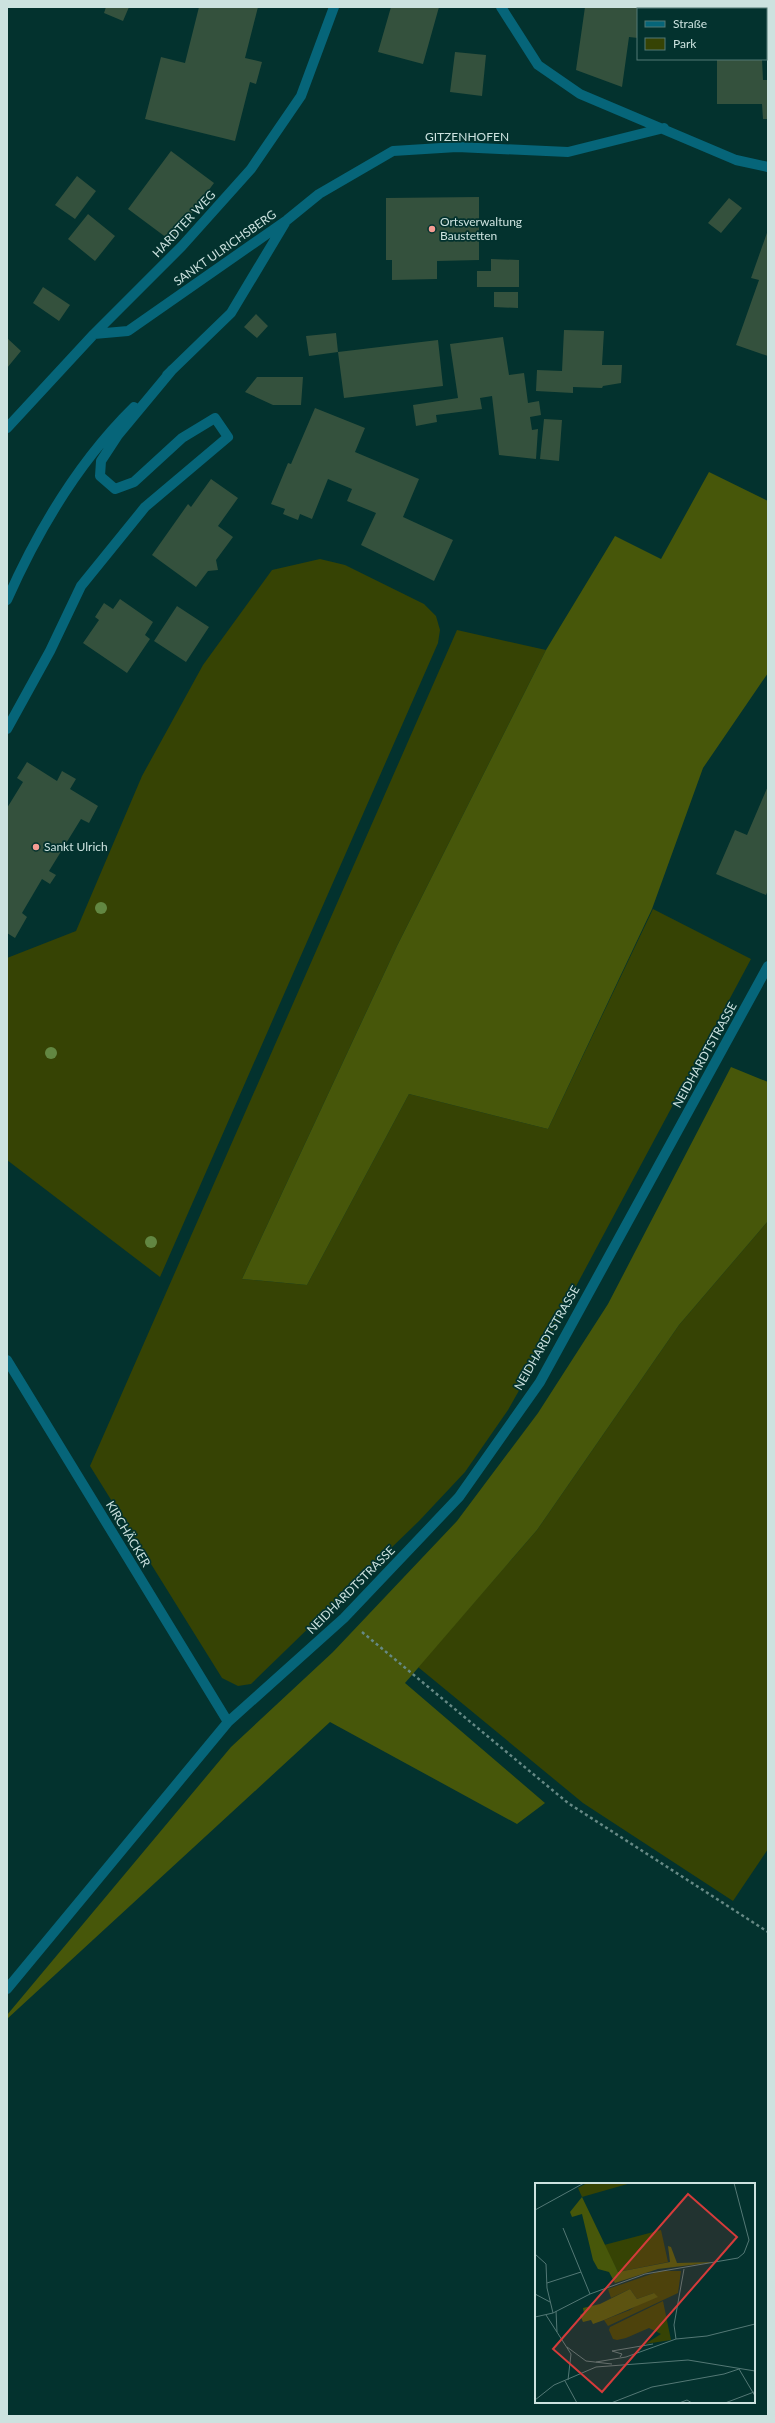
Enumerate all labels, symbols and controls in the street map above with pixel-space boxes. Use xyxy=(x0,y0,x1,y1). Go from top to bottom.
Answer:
legend xyxy=(637,8,767,60)
text: Straße xyxy=(673,16,707,31)
text: Park xyxy=(673,36,697,51)
street label: GITZENHOFEN xyxy=(425,129,509,144)
street label: HARDTER WEG xyxy=(149,187,219,260)
street label: SANKT ULRICHSBERG xyxy=(171,206,279,289)
place label: Ortsverwaltung Baustetten xyxy=(440,214,522,243)
marker: Ortsverwaltung Baustetten xyxy=(427,224,437,234)
place label: Sankt Ulrich xyxy=(44,839,108,854)
marker: Sankt Ulrich xyxy=(31,842,41,852)
street label: NEIDHARDTSTRASSE xyxy=(669,999,740,1110)
street label: NEIDHARDTSTRASSE xyxy=(510,1283,583,1393)
street label: KIRCHÄCKER xyxy=(103,1498,154,1570)
street label: NEIDHARDTSTRASSE xyxy=(303,1542,398,1637)
inset map xyxy=(535,2183,755,2403)

